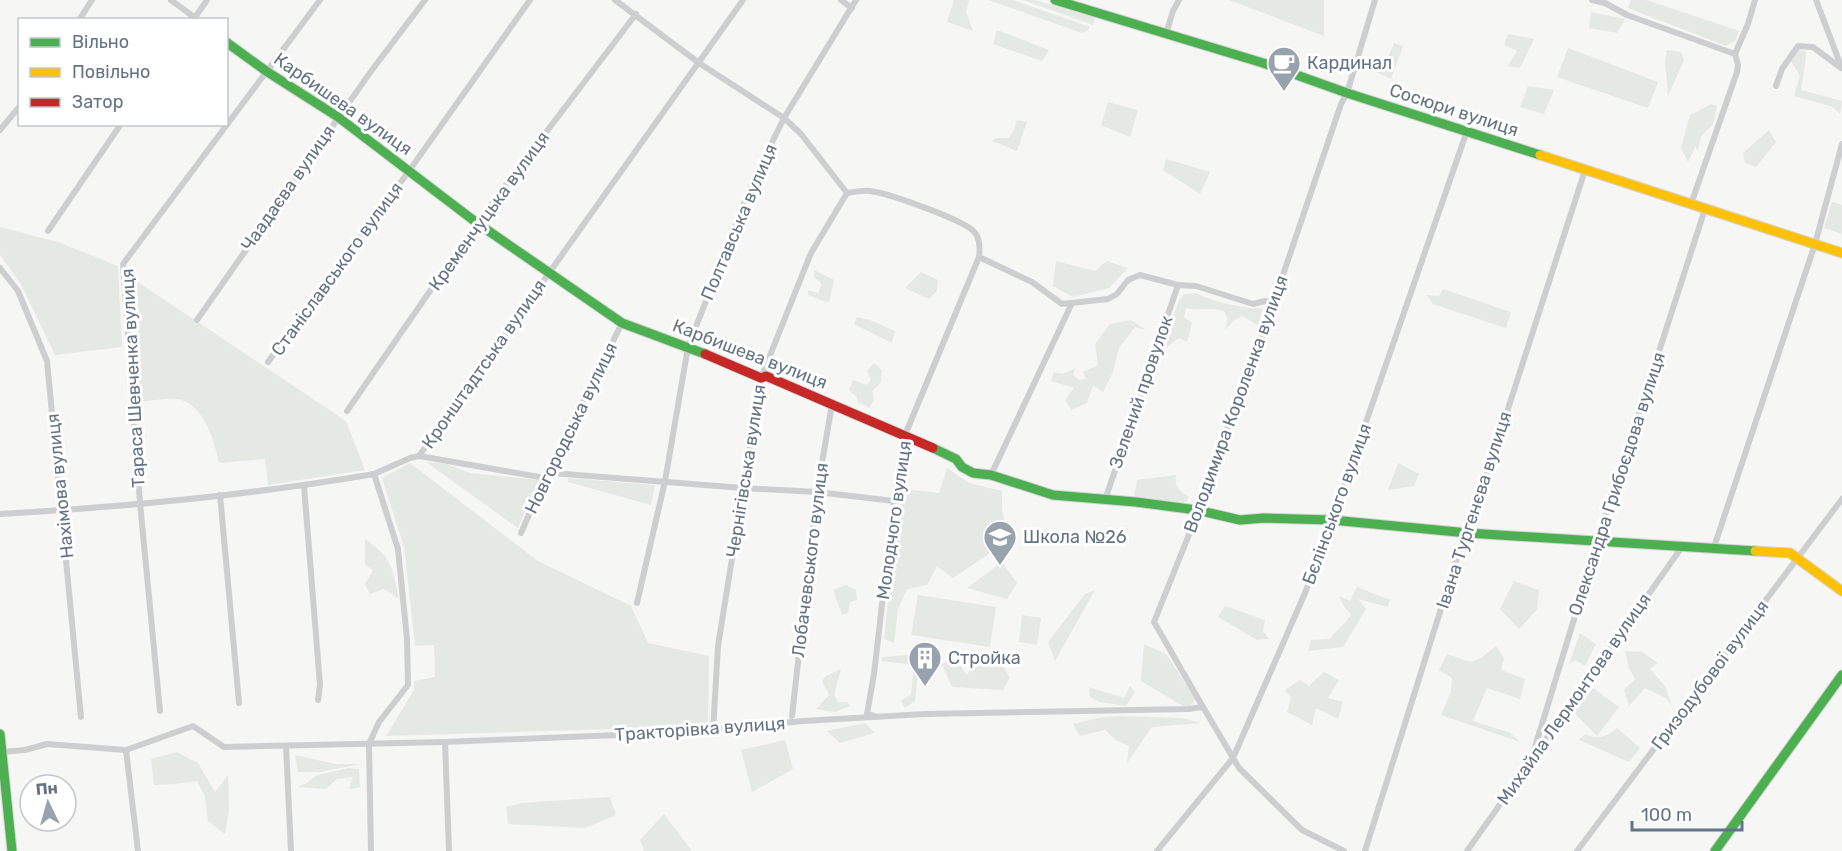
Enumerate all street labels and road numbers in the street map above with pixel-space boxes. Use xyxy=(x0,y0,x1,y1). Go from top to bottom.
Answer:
street label: Карбишева вулиця xyxy=(270,48,416,160)
street label: Сосюри вулиця xyxy=(1387,79,1521,141)
street label: Чаадаєва вулиця xyxy=(236,121,340,255)
street label: Кременчуцька вулиця xyxy=(424,127,554,295)
street label: Полтавська вулиця xyxy=(696,141,782,303)
street label: Станіславського вулиця xyxy=(267,178,407,360)
street label: Тараса Шевченка вулиця xyxy=(116,268,150,488)
street label: Володимира Короленка вулиця xyxy=(1179,272,1293,536)
street label: Кронштадтська вулиця xyxy=(417,275,551,453)
street label: Зелений провулок xyxy=(1104,312,1178,471)
street label: Карбишева вулиця xyxy=(669,314,831,394)
street label: Новгородська вулиця xyxy=(520,339,622,517)
street label: Олександра Грибоєдова вулиця xyxy=(1564,349,1670,619)
street label: Чернігівська вулиця xyxy=(721,383,771,559)
street label: Івана Тургенєва вулиця xyxy=(1432,409,1516,611)
street label: Нахімова вулиця xyxy=(41,412,79,560)
street label: Бєлінського вулиця xyxy=(1298,420,1376,588)
street label: Молодчого вулиця xyxy=(872,439,916,601)
street label: Лобачевського вулиця xyxy=(787,461,833,659)
street label: Михайла Лермонтова вулиця xyxy=(1492,589,1656,809)
street label: Гризодубової вулиця xyxy=(1647,596,1773,754)
street label: Тракторівка вулиця xyxy=(614,712,786,746)

